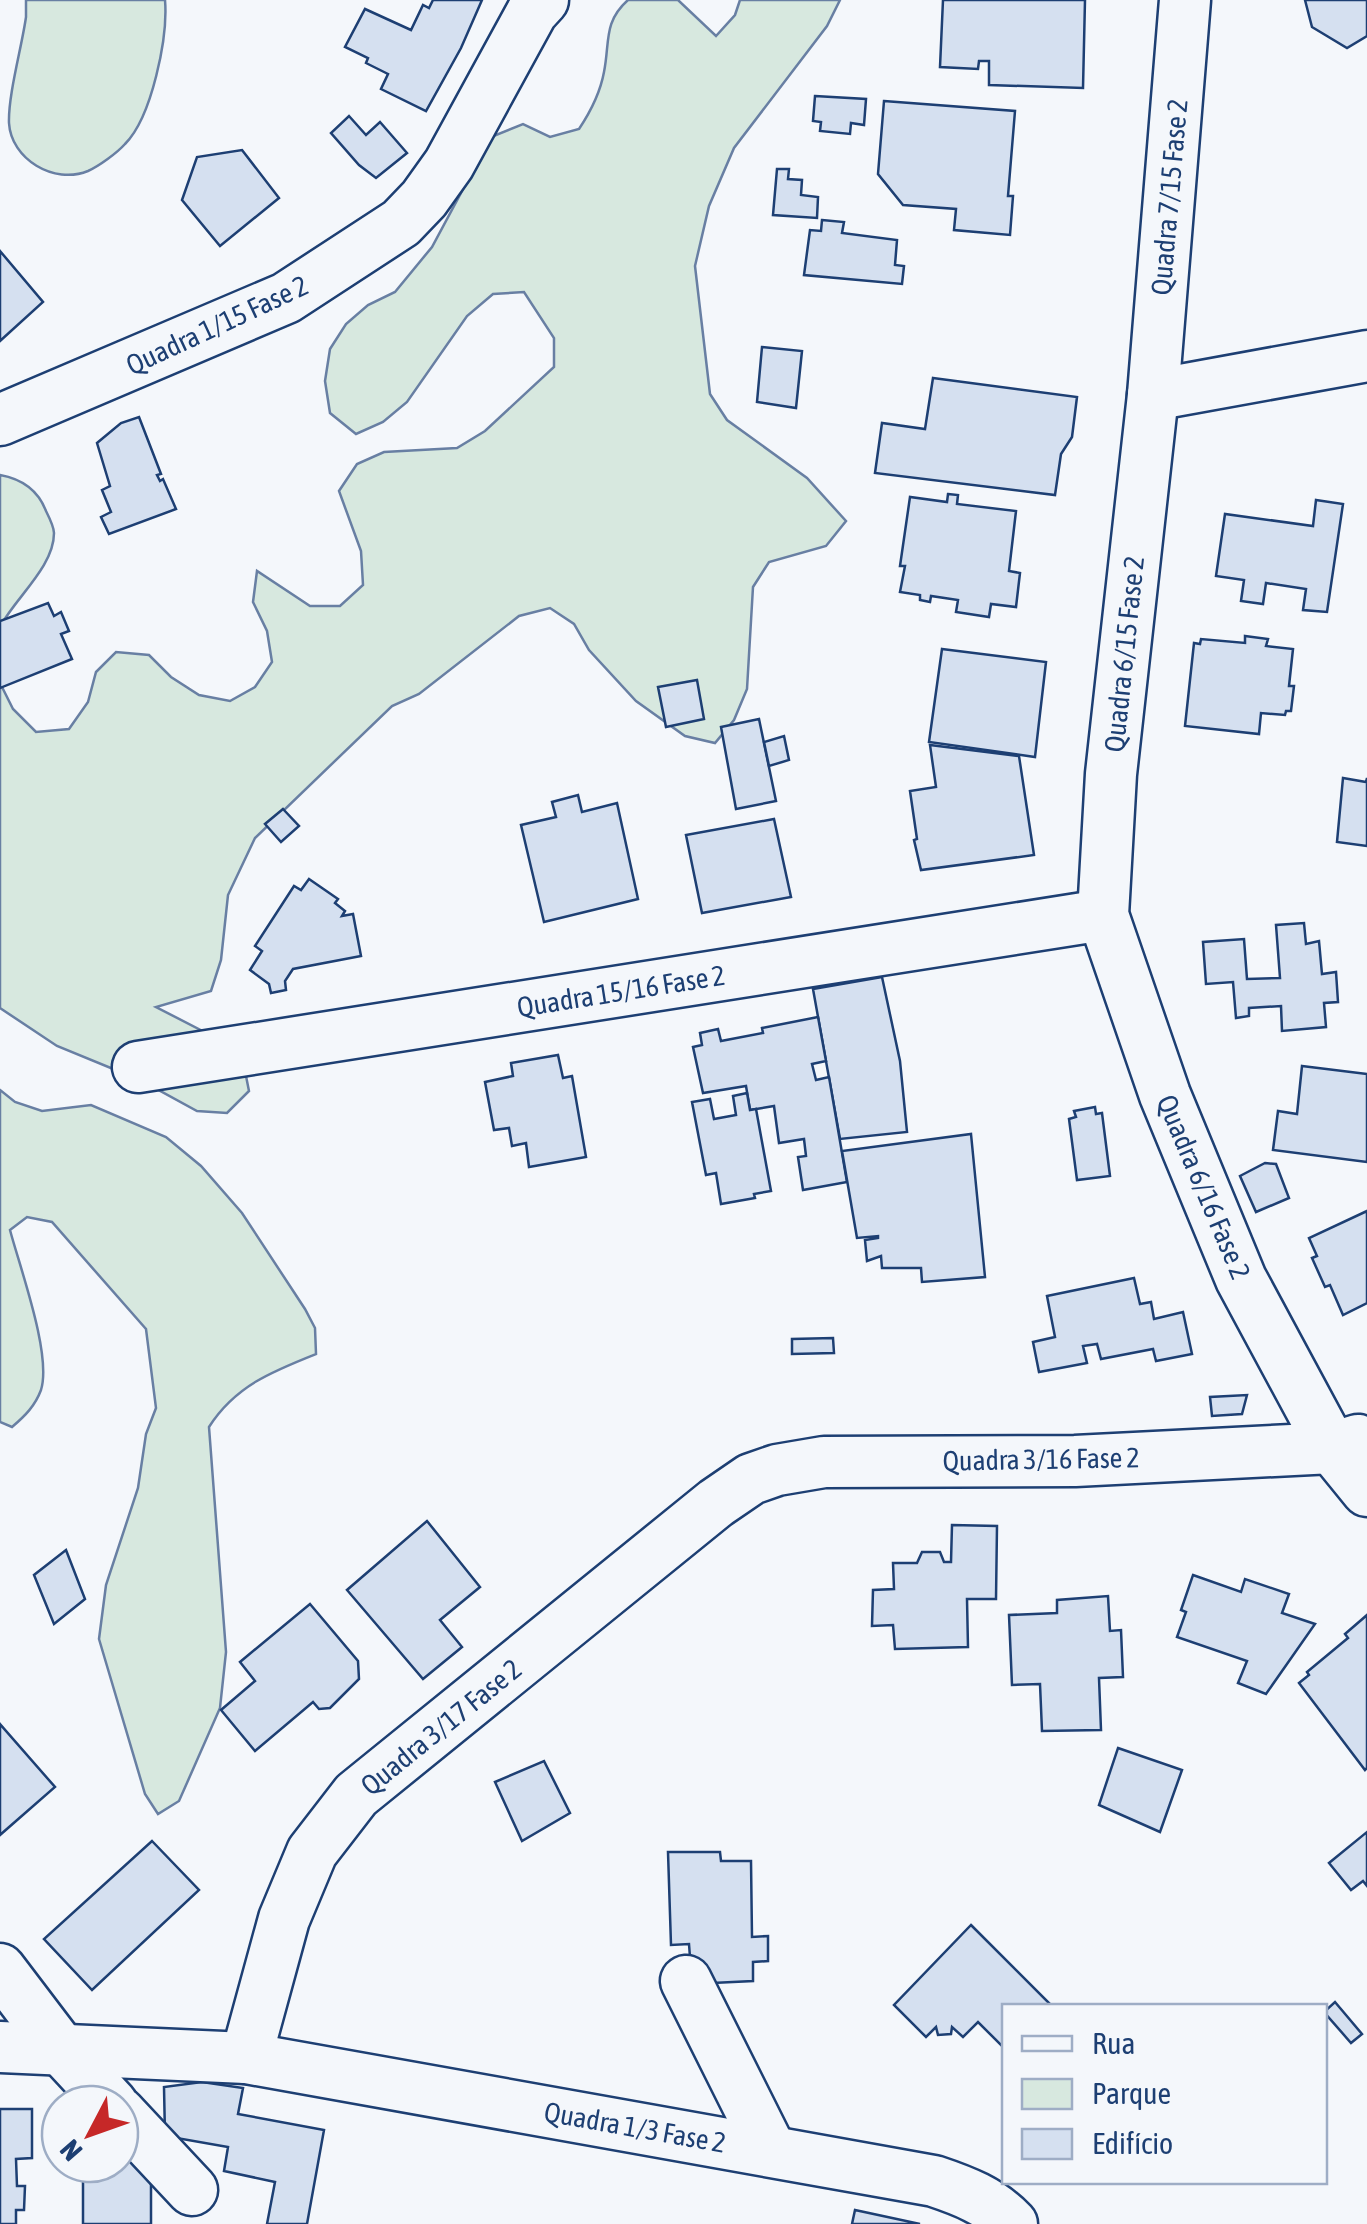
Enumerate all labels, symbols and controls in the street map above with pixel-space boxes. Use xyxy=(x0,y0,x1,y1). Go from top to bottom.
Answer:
street label: Quadra 7/15 Fase 2 xyxy=(1144,98,1194,296)
street label: Quadra 1/15 Fase 2 xyxy=(121,269,313,381)
street label: Quadra 6/15 Fase 2 xyxy=(1098,554,1150,754)
street label: Quadra 15/16 Fase 2 xyxy=(515,959,727,1023)
street label: Quadra 6/16 Fase 2 xyxy=(1151,1090,1257,1284)
street label: Quadra 3/16 Fase 2 xyxy=(942,1441,1140,1477)
street label: Quadra 3/17 Fase 2 xyxy=(354,1653,528,1801)
legend xyxy=(1002,2004,1327,2184)
text: Rua xyxy=(1092,2026,1135,2060)
text: Parque xyxy=(1092,2076,1171,2110)
north arrow xyxy=(40,2084,140,2184)
street label: Quadra 1/3 Fase 2 xyxy=(542,2095,728,2159)
text: Edifício xyxy=(1092,2126,1173,2160)
text: N xyxy=(54,2134,89,2167)

